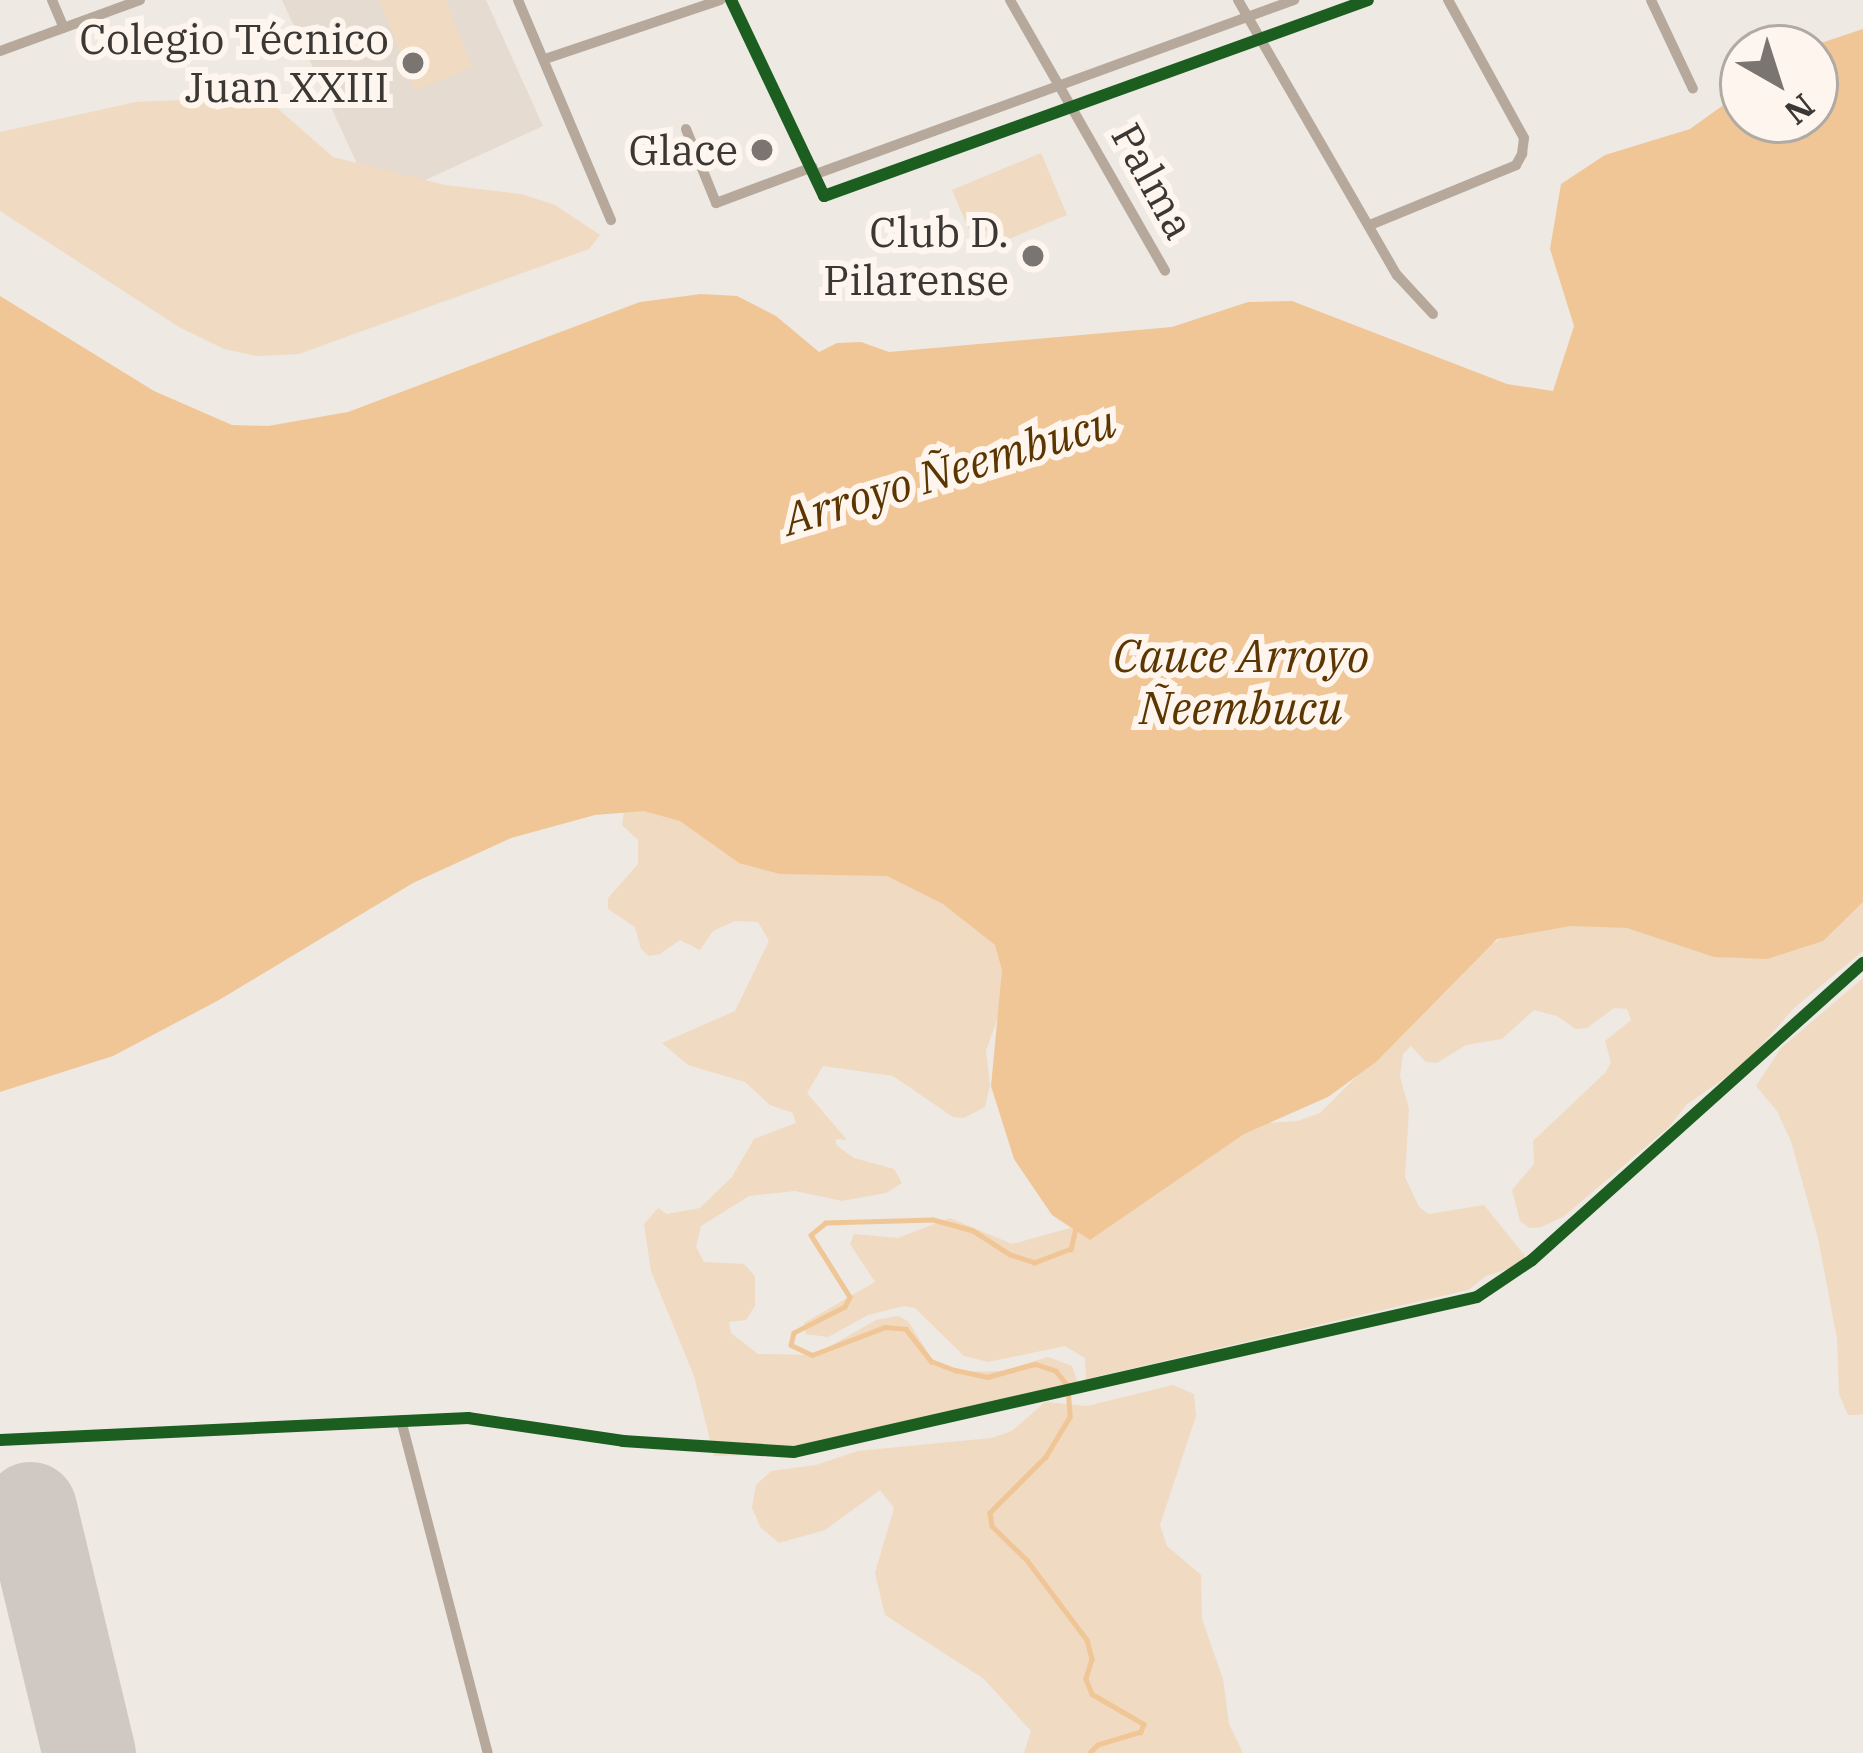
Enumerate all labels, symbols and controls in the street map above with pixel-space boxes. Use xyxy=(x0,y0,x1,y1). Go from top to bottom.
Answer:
place label: Colegio Técnico Juan XXIII xyxy=(79,14,389,112)
north arrow xyxy=(1719,24,1839,144)
marker: Colegio Técnico Juan XXIII xyxy=(400,50,426,76)
text: N xyxy=(1776,85,1824,135)
street label: Palma xyxy=(1101,115,1205,247)
place label: Glace xyxy=(628,125,738,175)
marker: Glace xyxy=(749,137,775,163)
place label: Club D. Pilarense xyxy=(823,207,1009,306)
marker: Club D. Pilarense xyxy=(1020,243,1046,269)
water label: Arroyo Ñeembucu xyxy=(776,394,1122,546)
water label: Cauce Arroyo Ñeembucu xyxy=(1113,629,1369,735)

